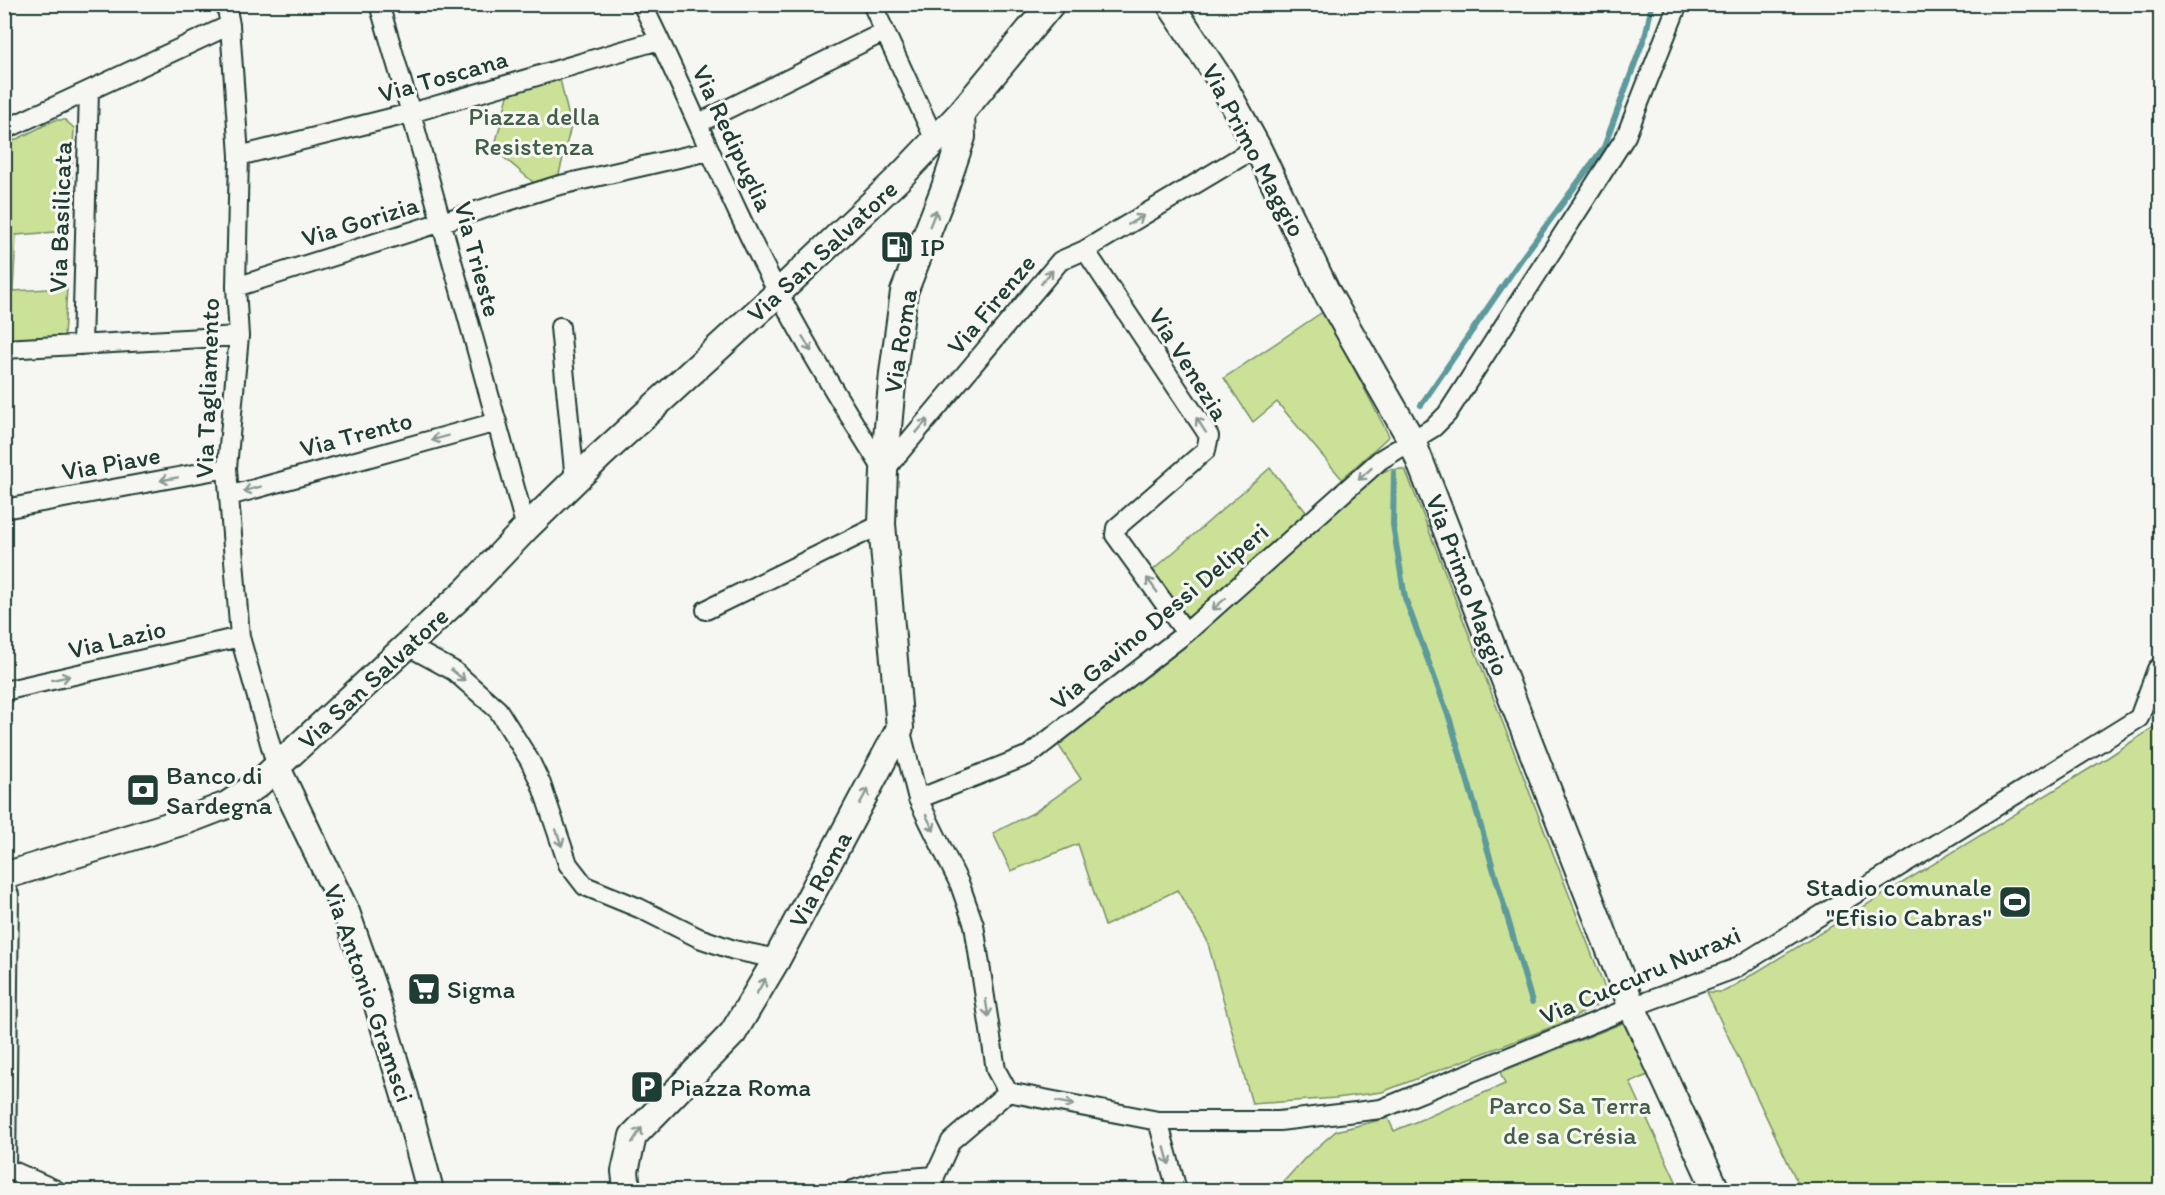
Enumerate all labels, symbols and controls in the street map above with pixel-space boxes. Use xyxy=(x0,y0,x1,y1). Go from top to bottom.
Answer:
street label: Via Toscana xyxy=(375,42,511,110)
street label: Via Primo Maggio xyxy=(1195,58,1313,242)
street label: Via Redipuglia xyxy=(685,60,781,217)
park label: Piazza della Resistenza xyxy=(468,100,600,162)
street label: Via Basilicata xyxy=(41,140,79,293)
street label: Via San Salvatore xyxy=(740,173,904,329)
street label: Via Gorizia xyxy=(298,188,423,254)
street label: Via Trieste xyxy=(447,198,509,320)
one-way arrow xyxy=(928,210,939,228)
one-way arrow xyxy=(1127,214,1144,226)
fuel station icon: IP xyxy=(879,229,915,265)
place label: IP xyxy=(920,231,945,263)
street label: Via Firenze xyxy=(940,247,1042,361)
one-way arrow xyxy=(1041,269,1054,285)
street label: Via Roma xyxy=(876,286,924,396)
street label: Via Tagliamento xyxy=(188,297,226,479)
street label: Via Venezia xyxy=(1142,301,1237,427)
one-way arrow xyxy=(802,335,814,352)
street label: Via Trento xyxy=(296,404,416,464)
one-way arrow xyxy=(1195,417,1207,433)
one-way arrow xyxy=(915,418,928,434)
one-way arrow xyxy=(431,432,450,444)
street label: Via Piave xyxy=(59,439,163,487)
one-way arrow xyxy=(1358,467,1373,481)
one-way arrow xyxy=(160,474,180,485)
one-way arrow xyxy=(243,484,262,495)
street label: Via Primo Maggio xyxy=(1419,490,1517,680)
street label: Via Gavino Dessì Deliperi xyxy=(1043,515,1275,717)
one-way arrow xyxy=(1146,578,1158,594)
one-way arrow xyxy=(1211,597,1227,610)
street label: Via San Salvatore xyxy=(291,600,455,756)
street label: Via Lazio xyxy=(65,612,169,666)
one-way arrow xyxy=(450,669,466,682)
one-way arrow xyxy=(51,672,71,683)
place label: Banco di Sardegna xyxy=(166,759,273,821)
bank icon: Banco di Sardegna xyxy=(125,772,161,808)
one-way arrow xyxy=(859,788,870,806)
one-way arrow xyxy=(924,814,936,832)
street label: Via Roma xyxy=(781,825,859,933)
one-way arrow xyxy=(554,828,565,847)
place label: Stadio comunale "Efisio Cabras" xyxy=(1806,871,1992,933)
street label: Via Antonio Gramsci xyxy=(317,880,421,1106)
sports icon: Stadio comunale "Efisio Cabras" xyxy=(1997,884,2033,920)
street label: Via Cuccuru Nuraxi xyxy=(1535,918,1745,1032)
supermarket icon: Sigma xyxy=(406,971,442,1007)
place label: Sigma xyxy=(447,973,516,1005)
one-way arrow xyxy=(755,978,767,995)
one-way arrow xyxy=(981,998,992,1017)
parking icon: Piazza Roma xyxy=(629,1069,665,1105)
place label: Piazza Roma xyxy=(670,1071,811,1103)
park label: Parco Sa Terra de sa Crésia xyxy=(1489,1089,1652,1151)
one-way arrow xyxy=(1055,1098,1075,1109)
one-way arrow xyxy=(631,1126,644,1143)
one-way arrow xyxy=(1162,1146,1174,1165)

